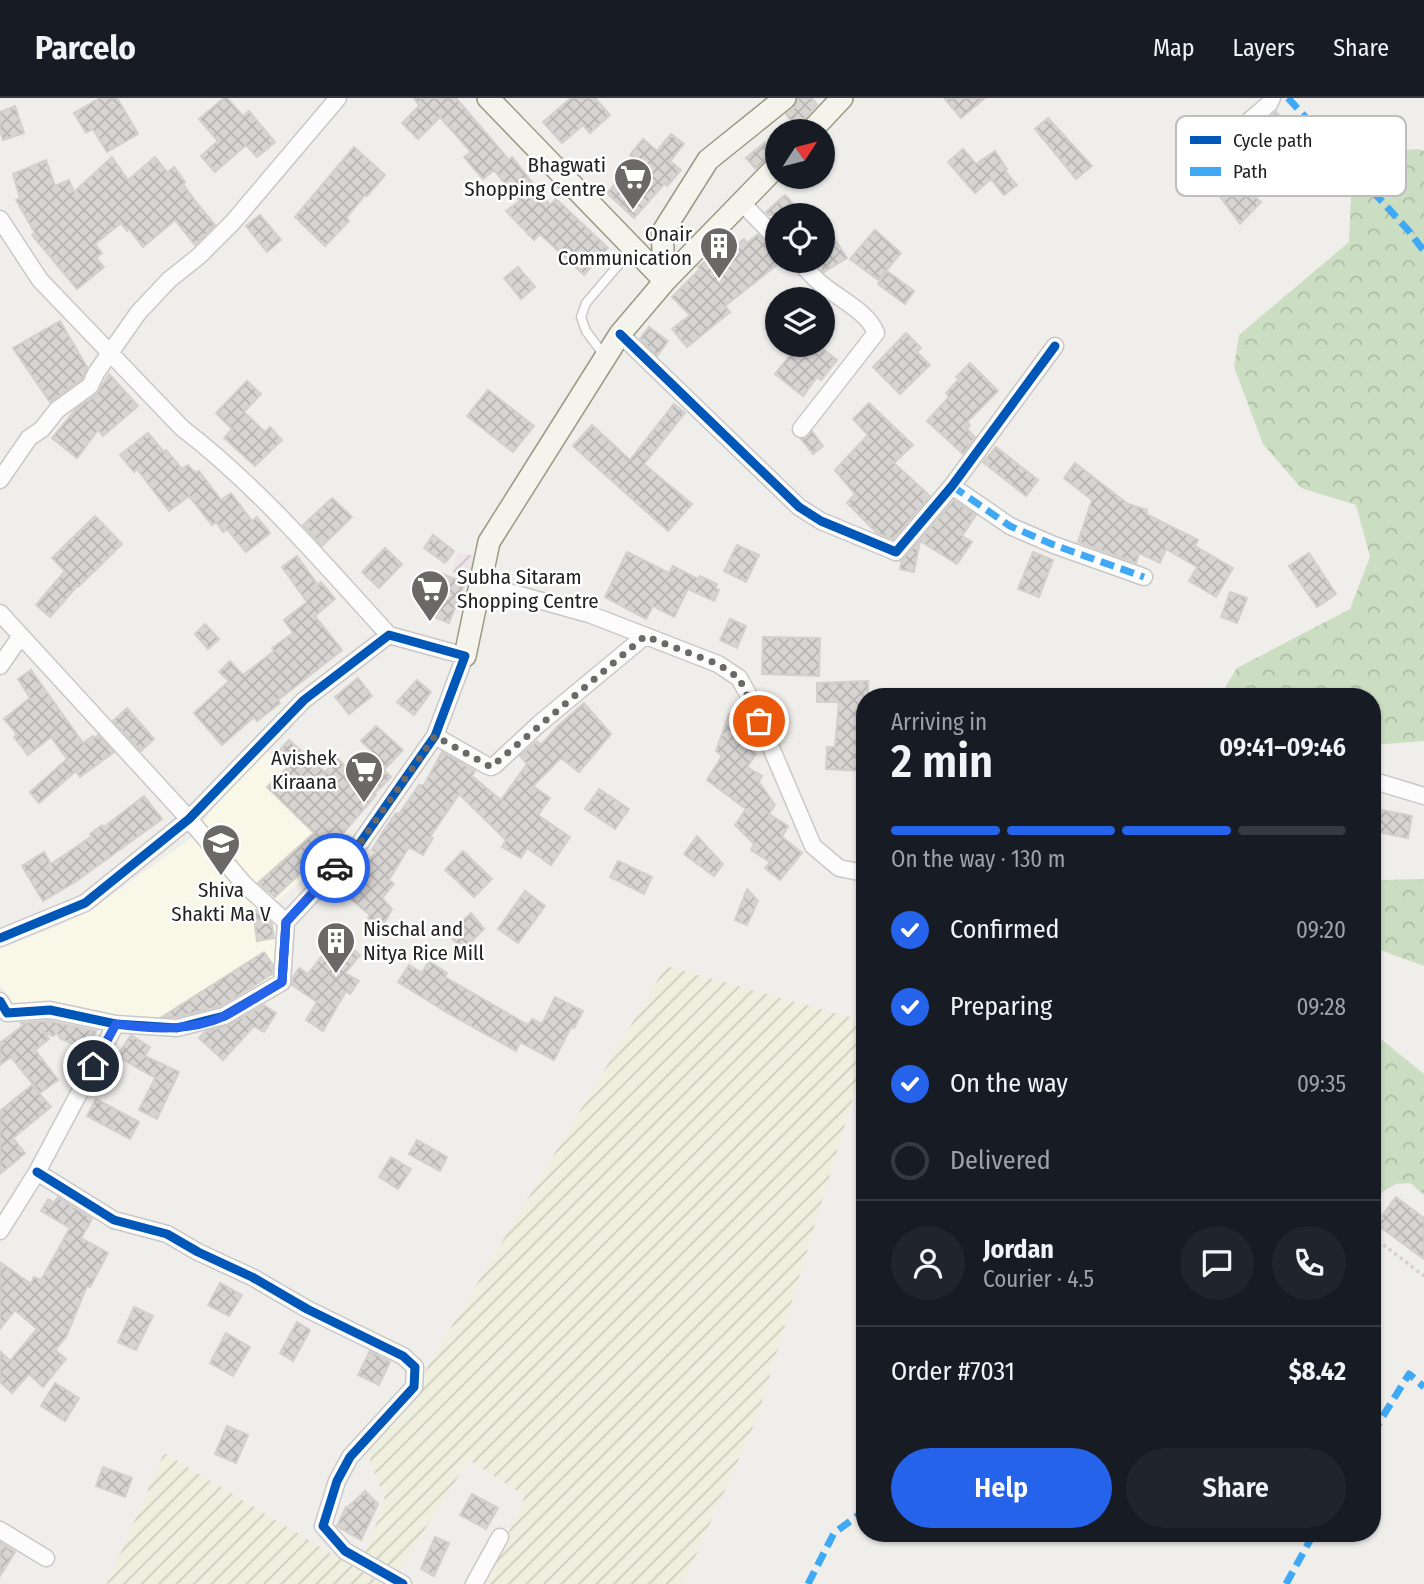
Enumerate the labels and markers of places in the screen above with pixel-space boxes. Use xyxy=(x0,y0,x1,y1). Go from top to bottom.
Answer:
place label: Bhagwati Shopping Centre xyxy=(464,152,606,202)
supermarket icon: Bhagwati Shopping Centre xyxy=(612,156,654,211)
place label: Onair Communication xyxy=(558,221,693,271)
building icon: Onair Communication xyxy=(698,225,740,280)
place label: Subha Sitaram Shopping Centre xyxy=(457,564,599,614)
supermarket icon: Subha Sitaram Shopping Centre xyxy=(409,568,451,623)
pin xyxy=(729,691,789,751)
place label: Avishek Kiraana xyxy=(271,745,337,795)
supermarket icon: Avishek Kiraana xyxy=(343,749,385,804)
school or university icon: Shiva Shakti Ma V xyxy=(200,822,242,877)
place label: Shiva Shakti Ma V xyxy=(171,877,271,927)
place label: Nischal and Nitya Rice Mill xyxy=(363,916,485,966)
building icon: Nischal and Nitya Rice Mill xyxy=(315,920,357,975)
pin xyxy=(63,1036,123,1096)

